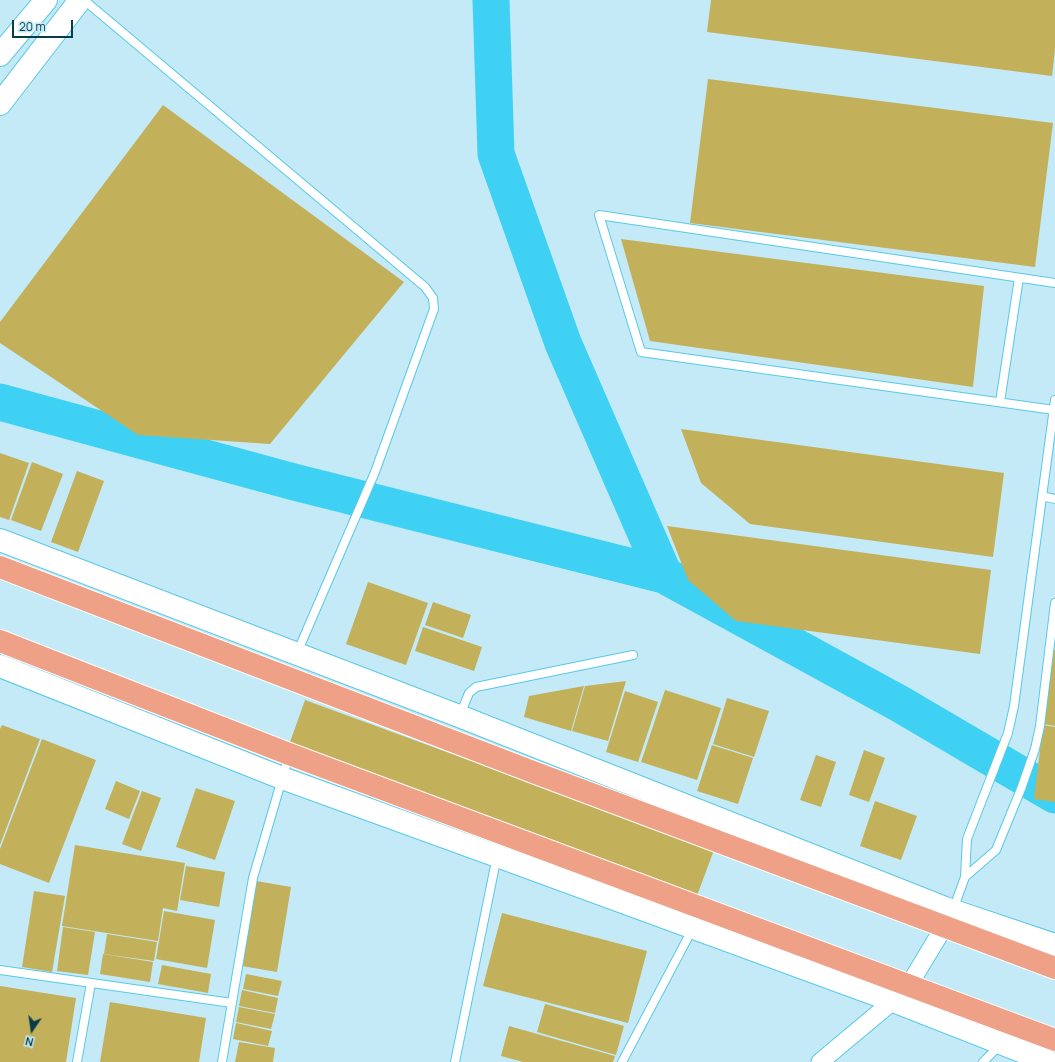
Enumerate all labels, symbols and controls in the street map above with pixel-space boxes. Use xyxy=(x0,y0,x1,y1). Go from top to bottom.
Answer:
scale bar xyxy=(14,12,75,38)
text: 20 m xyxy=(19,18,46,35)
north arrow xyxy=(12,1010,52,1050)
text: N xyxy=(24,1034,35,1050)

